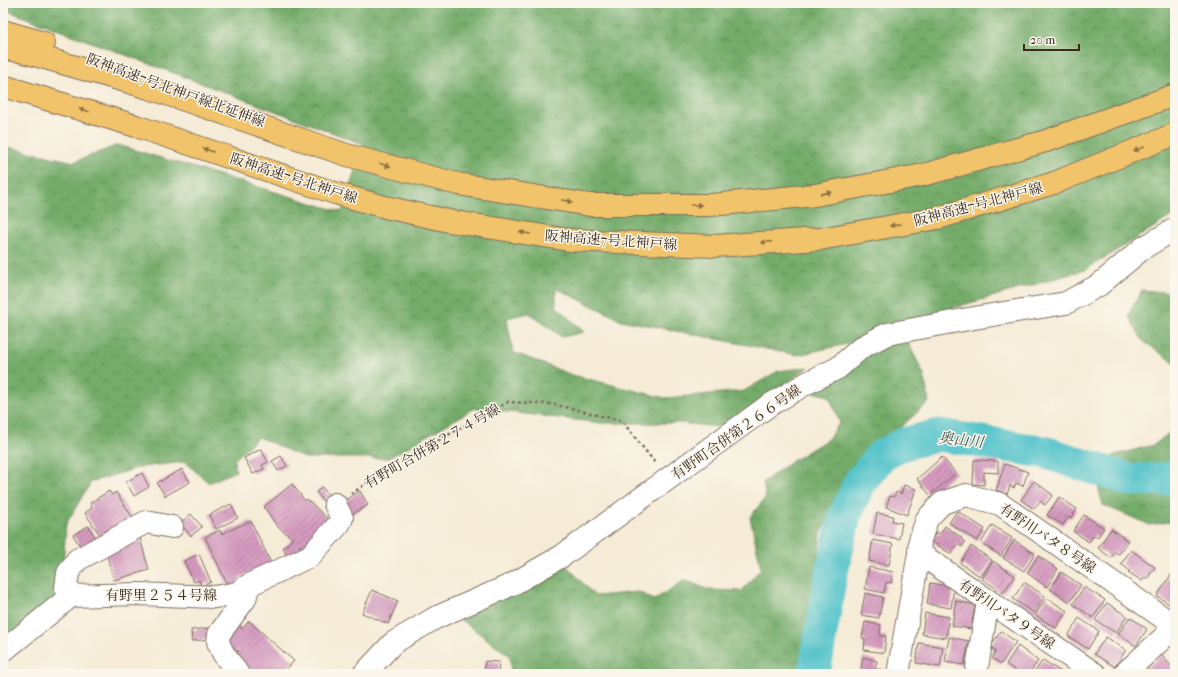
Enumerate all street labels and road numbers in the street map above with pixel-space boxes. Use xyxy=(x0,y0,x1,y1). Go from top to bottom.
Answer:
street label: 阪神高速7号北神戸線北延伸線 xyxy=(84,50,267,131)
street label: 阪神高速7号北神戸線 xyxy=(228,150,360,207)
street label: 阪神高速7号北神戸線 xyxy=(912,179,1044,230)
street label: 阪神高速7号北神戸線 xyxy=(544,227,678,254)
street label: 有野町合併第２６６号線 xyxy=(668,381,804,484)
street label: 有野町合併第２７４号線 xyxy=(361,401,503,492)
street label: 有野川バタ８号線 xyxy=(997,500,1099,577)
street label: 有野川バタ９号線 xyxy=(956,576,1058,653)
street label: 有野里２５４号線 xyxy=(105,587,217,604)

